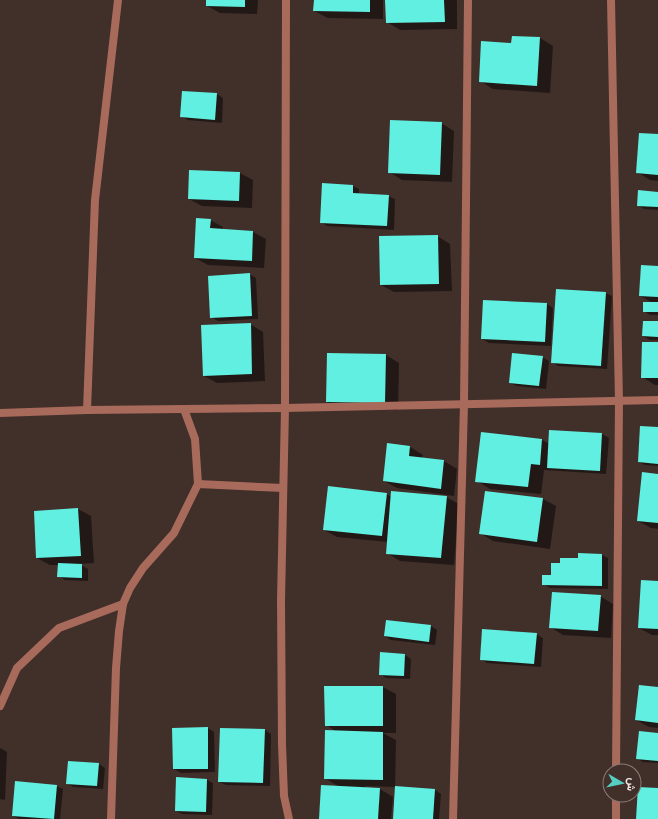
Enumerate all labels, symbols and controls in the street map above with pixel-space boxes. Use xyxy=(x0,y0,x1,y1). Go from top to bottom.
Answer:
north arrow xyxy=(602,763,642,803)
text: ش xyxy=(624,777,639,792)

